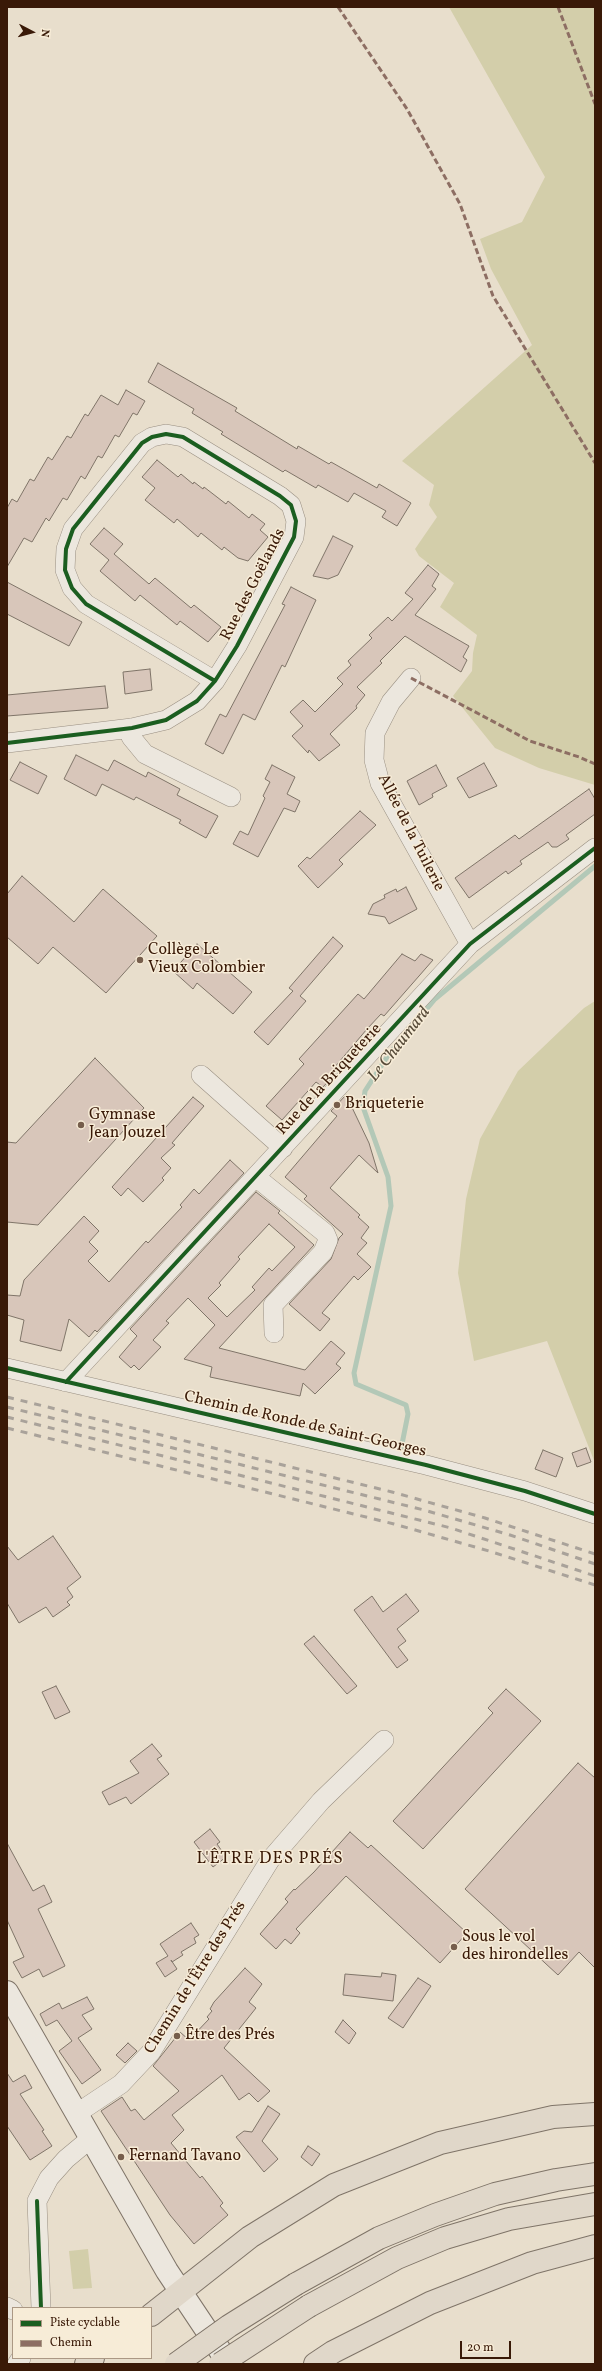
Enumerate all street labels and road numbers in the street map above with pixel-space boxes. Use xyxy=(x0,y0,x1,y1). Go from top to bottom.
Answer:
street label: Rue des Goëlands xyxy=(217,526,291,644)
street label: Allée de la Tuilerie xyxy=(372,771,448,895)
street label: Rue de la Briqueterie xyxy=(273,1020,387,1140)
street label: Chemin de Ronde de Saint-Georges xyxy=(182,1388,428,1462)
street label: Chemin de l'Être des Prés xyxy=(141,1898,251,2058)

